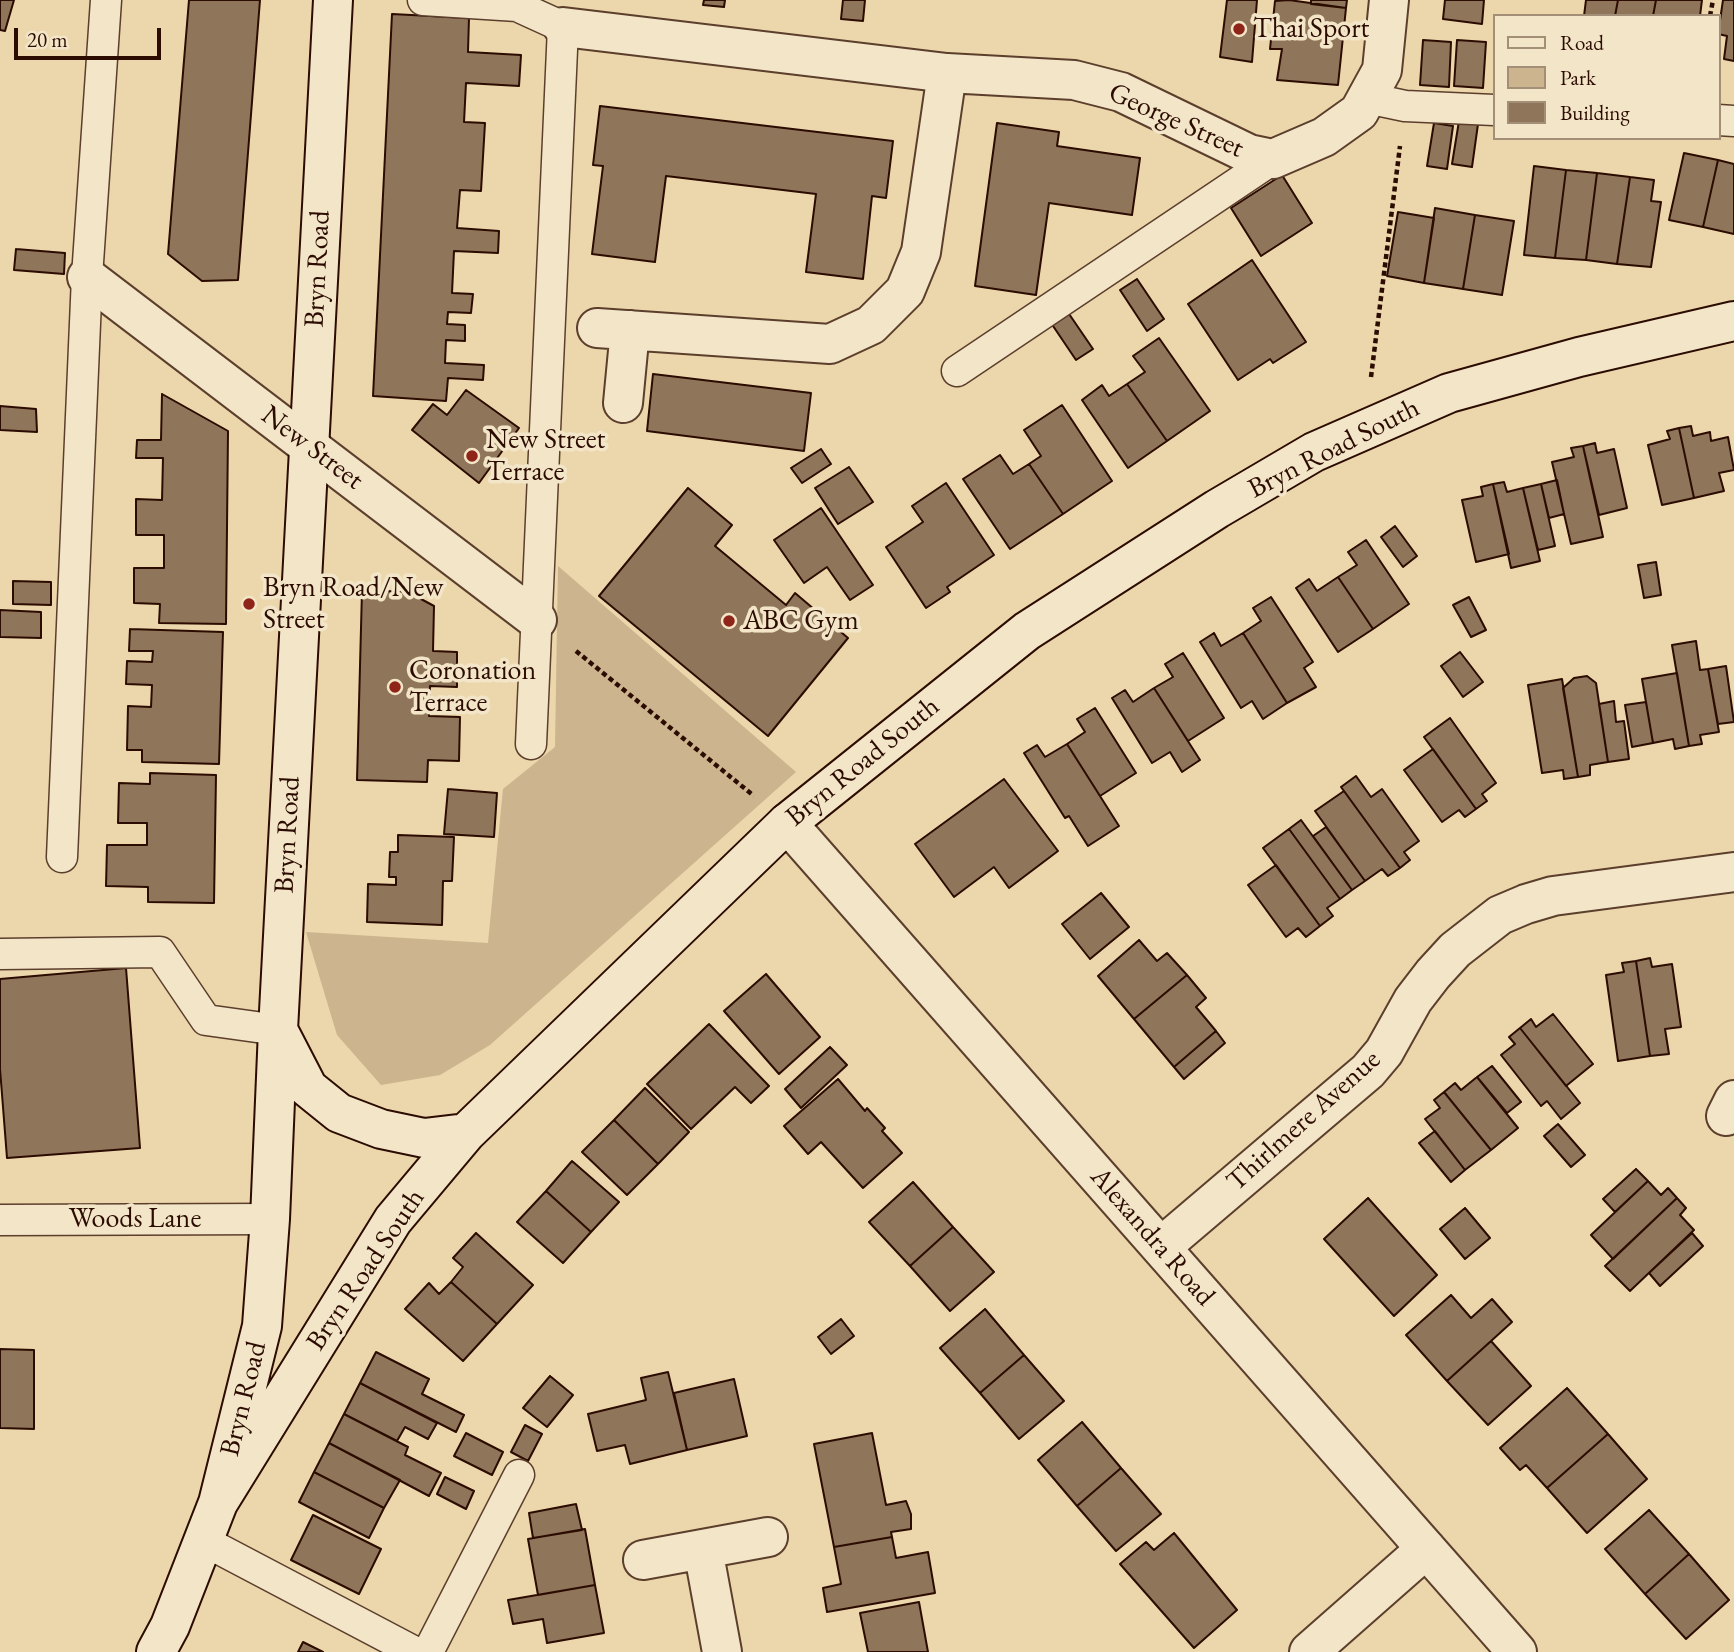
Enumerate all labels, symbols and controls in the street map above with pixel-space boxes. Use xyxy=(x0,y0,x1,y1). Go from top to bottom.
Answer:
place label: Thai Sport xyxy=(1253,12,1369,46)
scale bar xyxy=(18,14,164,58)
legend xyxy=(1492,14,1720,140)
marker: Thai Sport xyxy=(1231,21,1247,37)
text: 20 m xyxy=(27,26,68,53)
text: Road xyxy=(1560,29,1604,56)
text: Park xyxy=(1560,64,1596,91)
street label: George Street xyxy=(1103,76,1249,166)
text: Building xyxy=(1560,99,1630,126)
street label: Bryn Road xyxy=(298,210,338,328)
street label: Bryn Road South xyxy=(1243,391,1425,507)
street label: New Street xyxy=(254,399,370,497)
place label: New Street Terrace xyxy=(486,423,605,489)
marker: New Street Terrace xyxy=(464,448,480,464)
place label: Bryn Road/New Street xyxy=(263,571,443,637)
marker: Bryn Road/New Street xyxy=(241,596,257,612)
place label: ABC Gym xyxy=(743,604,859,638)
marker: ABC Gym xyxy=(721,613,737,629)
place label: Coronation Terrace xyxy=(409,654,536,720)
marker: Coronation Terrace xyxy=(387,679,403,695)
street label: Bryn Road South xyxy=(780,690,946,834)
street label: Bryn Road xyxy=(268,776,308,894)
street label: Thirlmere Avenue xyxy=(1220,1043,1388,1199)
street label: Alexandra Road xyxy=(1083,1161,1221,1313)
street label: Bryn Road South xyxy=(300,1183,432,1357)
street label: Woods Lane xyxy=(69,1202,201,1236)
street label: Bryn Road xyxy=(214,1338,274,1460)

